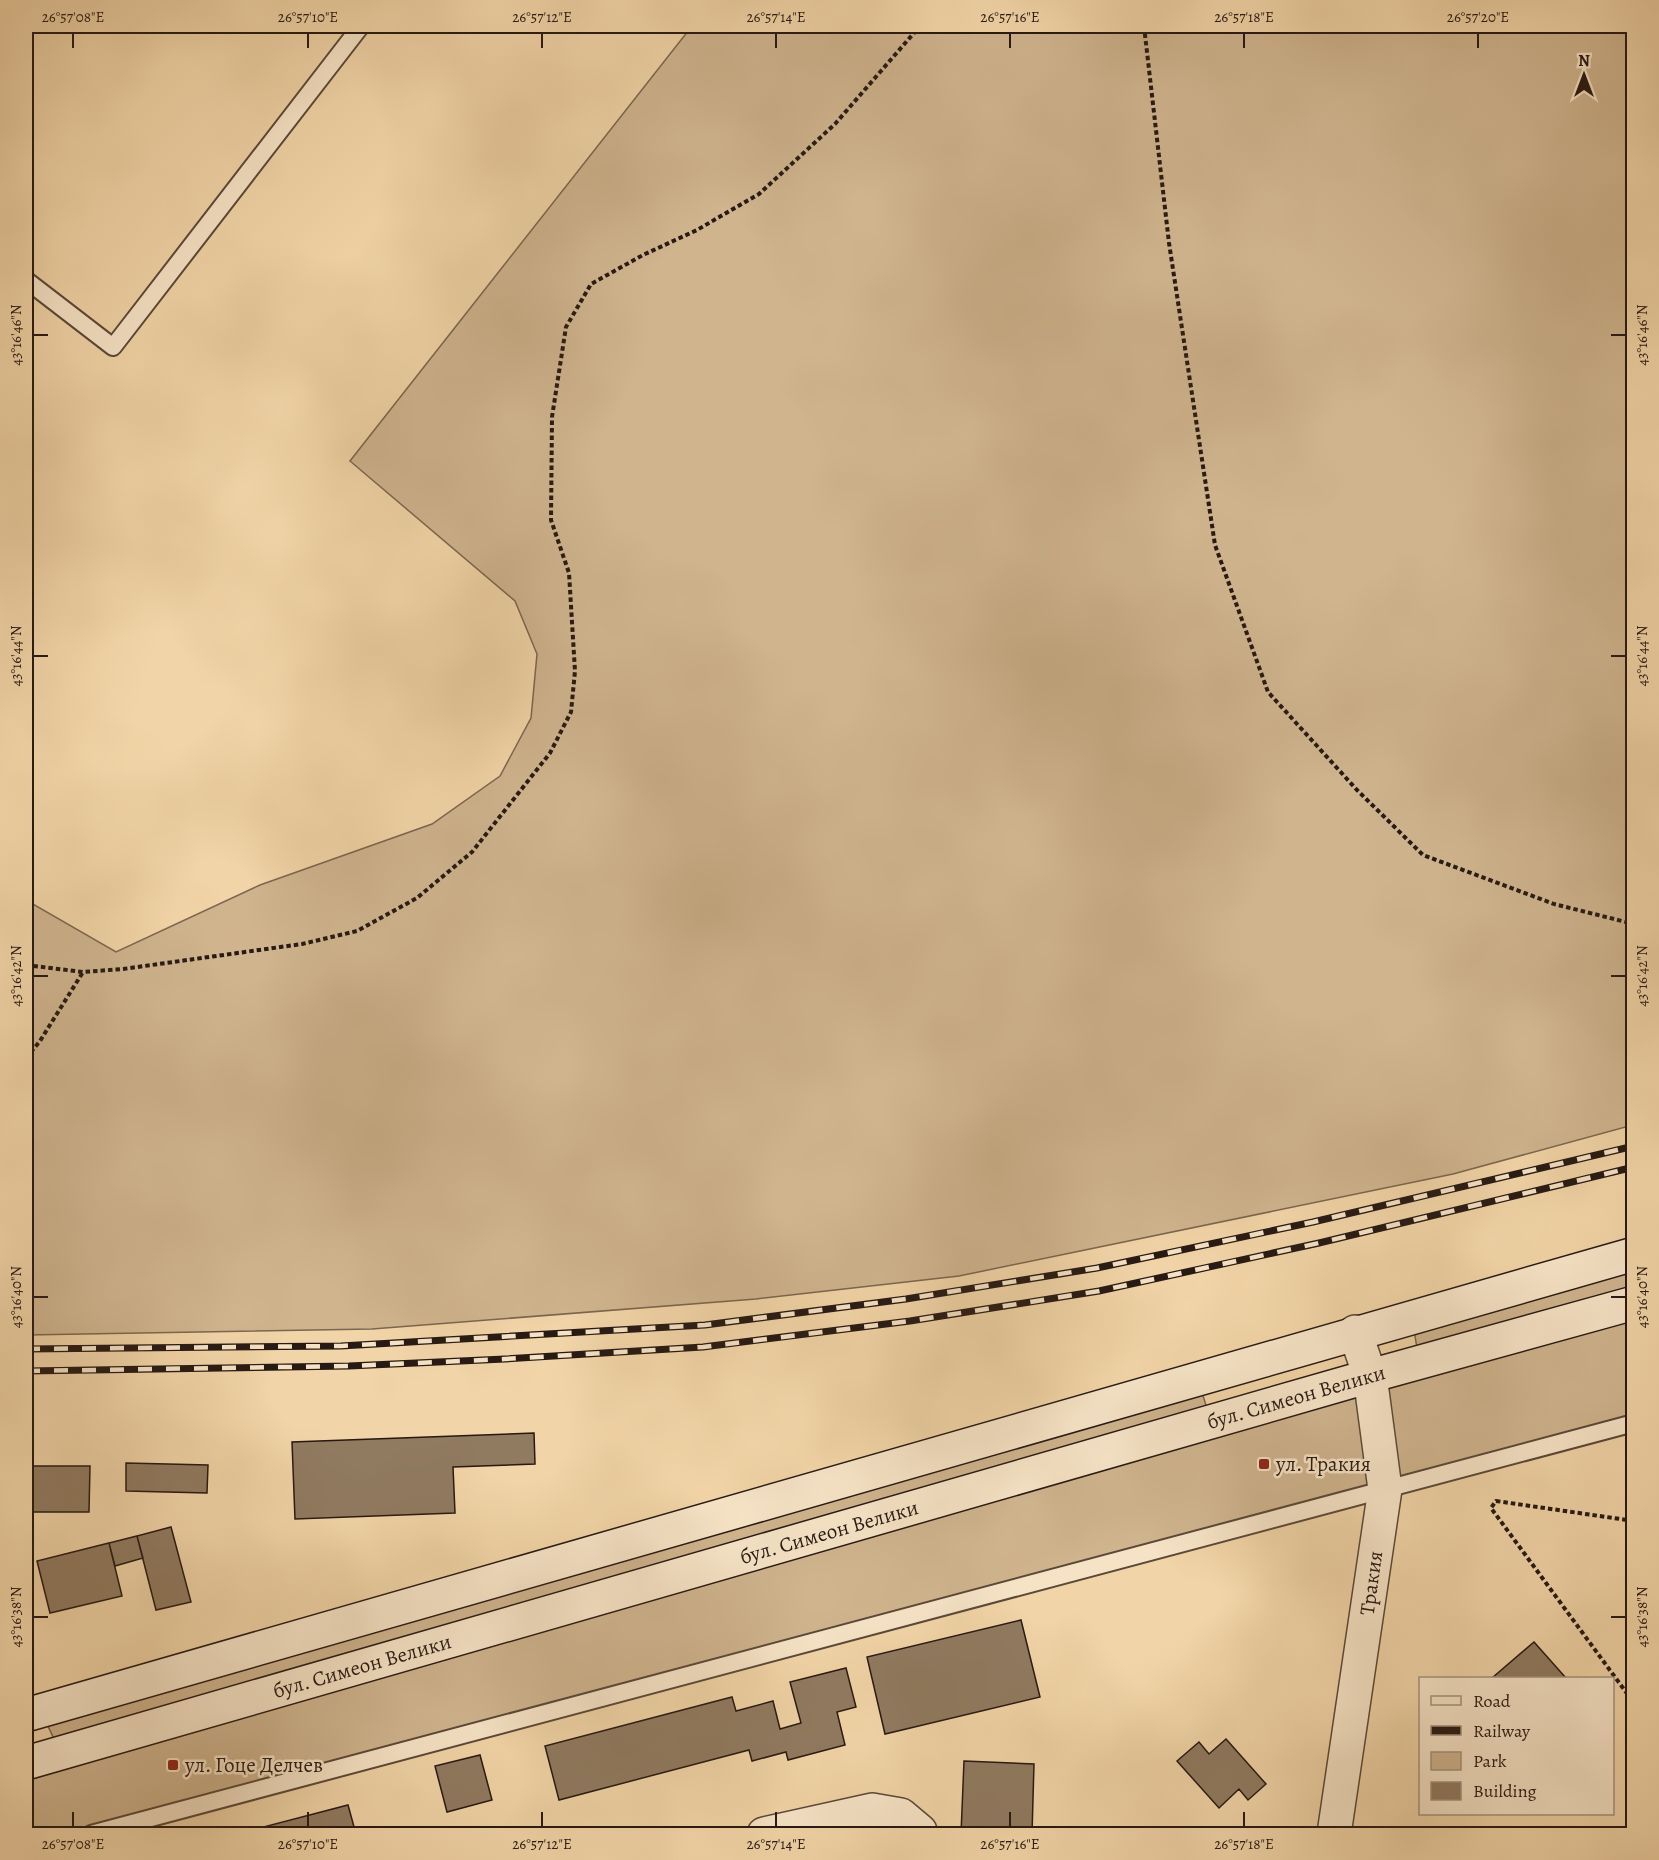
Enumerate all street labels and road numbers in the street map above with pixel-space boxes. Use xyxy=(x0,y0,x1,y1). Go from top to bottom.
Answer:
street label: бул. Симеон Велики xyxy=(1204,1358,1388,1436)
street label: бул. Симеон Велики xyxy=(737,1493,921,1571)
street label: Тракия xyxy=(1353,1549,1389,1617)
street label: бул. Симеон Велики xyxy=(270,1627,454,1705)

